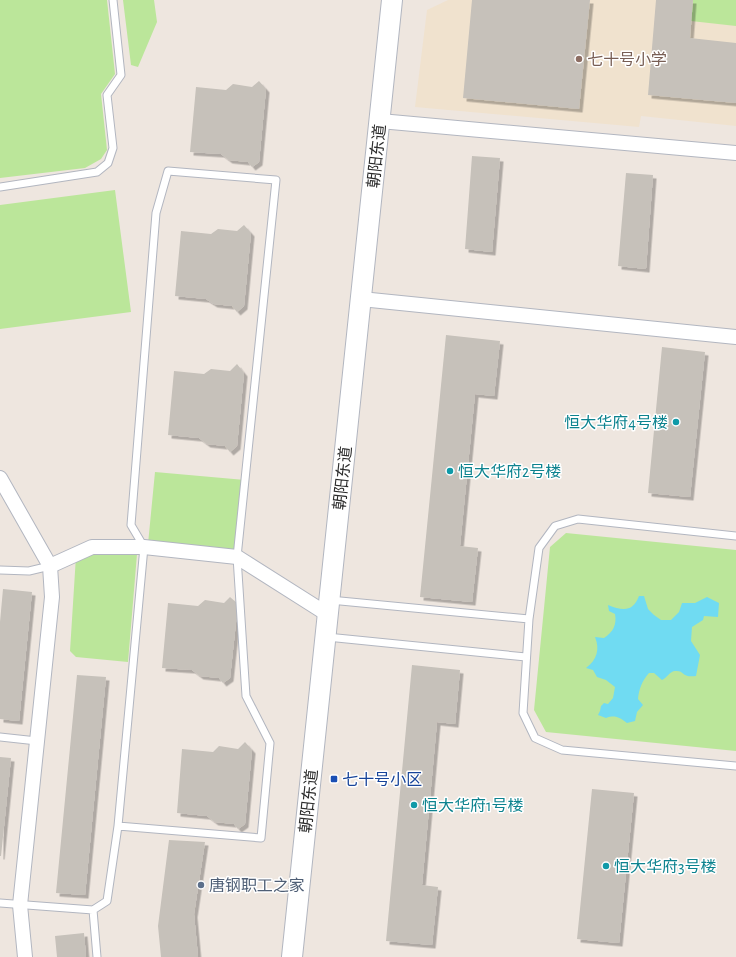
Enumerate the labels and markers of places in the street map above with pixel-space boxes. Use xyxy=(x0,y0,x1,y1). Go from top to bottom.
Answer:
place label: 七十号小学 xyxy=(587,51,667,68)
marker: 七十号小学 xyxy=(574,54,584,64)
place label: 恒大华府4号楼 xyxy=(564,414,668,431)
marker: 恒大华府4号楼 xyxy=(671,417,681,427)
place label: 恒大华府2号楼 xyxy=(458,463,561,480)
marker: 恒大华府2号楼 xyxy=(445,466,455,476)
place label: 七十号小区 xyxy=(342,772,422,788)
marker: 七十号小区 xyxy=(329,774,339,784)
place label: 恒大华府1号楼 xyxy=(422,797,524,814)
marker: 恒大华府1号楼 xyxy=(409,800,419,810)
place label: 恒大华府3号楼 xyxy=(614,858,717,875)
marker: 恒大华府3号楼 xyxy=(601,861,611,871)
place label: 唐钢职工之家 xyxy=(209,877,305,894)
marker: 唐钢职工之家 xyxy=(196,880,206,890)

